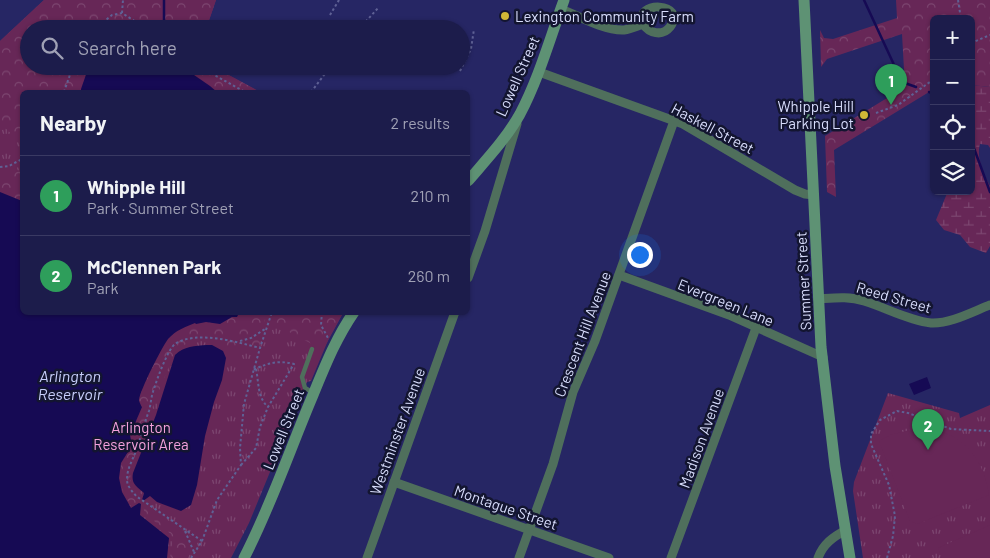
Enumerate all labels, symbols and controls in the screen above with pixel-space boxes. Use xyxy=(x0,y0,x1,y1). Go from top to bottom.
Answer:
place label: Lexington Community Farm xyxy=(515,7,694,25)
marker: Lexington Community Farm xyxy=(499,10,511,22)
map controls xyxy=(930,15,975,195)
button: + xyxy=(930,15,975,60)
search box xyxy=(20,20,470,75)
street label: Lowell Street xyxy=(491,33,543,119)
icon: search xyxy=(38,34,66,62)
text: Search here xyxy=(78,36,177,59)
button: − xyxy=(930,60,975,105)
pin: 1 xyxy=(875,64,907,105)
place label: Whipple Hill Parking Lot xyxy=(777,97,854,132)
street label: Haskell Street xyxy=(669,99,757,157)
button: locate xyxy=(930,105,975,150)
marker: Whipple Hill Parking Lot xyxy=(858,109,870,121)
text: Nearby xyxy=(40,110,106,135)
text: 2 results xyxy=(391,113,450,132)
button: layers xyxy=(930,150,975,195)
text: Whipple Hill xyxy=(87,175,185,198)
text: 1 xyxy=(53,186,59,205)
text: 210 m xyxy=(411,186,450,205)
text: Park · Summer Street xyxy=(87,198,234,217)
street label: Summer Street xyxy=(791,231,815,331)
your location xyxy=(627,242,653,268)
text: McClennen Park xyxy=(87,255,221,278)
text: 2 xyxy=(52,266,60,285)
text: 260 m xyxy=(408,266,450,285)
street label: Crescent Hill Avenue xyxy=(550,269,614,399)
street label: Evergreen Lane xyxy=(675,275,777,329)
text: Park xyxy=(87,278,118,297)
street label: Reed Street xyxy=(854,278,934,316)
street label: Westminster Avenue xyxy=(366,365,428,497)
water label: Arlington Reservoir xyxy=(38,366,104,403)
street label: Lowell Street xyxy=(259,386,307,472)
street label: Madison Avenue xyxy=(675,386,727,490)
pin: 2 xyxy=(912,409,944,450)
park label: Arlington Reservoir Area xyxy=(93,418,189,453)
street label: Montague Street xyxy=(452,481,560,533)

